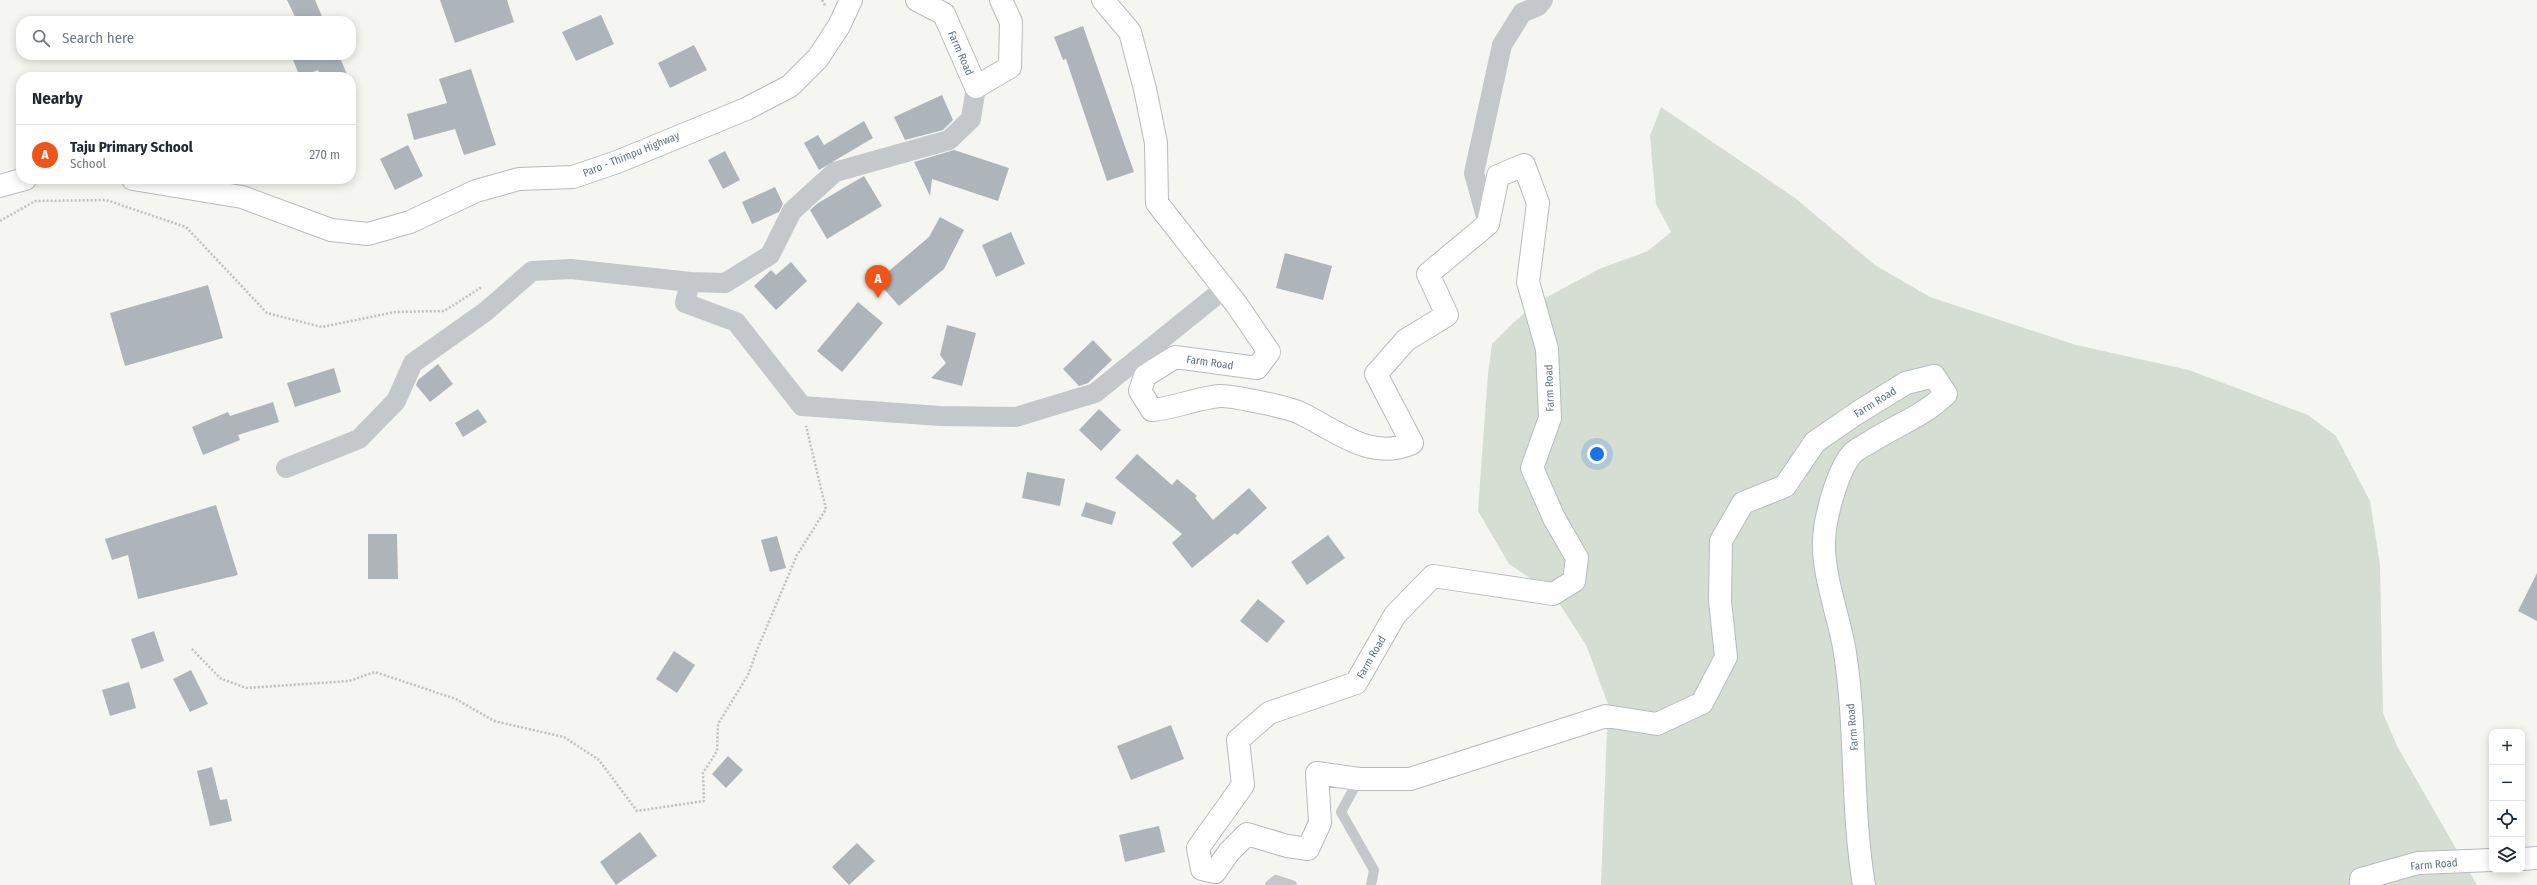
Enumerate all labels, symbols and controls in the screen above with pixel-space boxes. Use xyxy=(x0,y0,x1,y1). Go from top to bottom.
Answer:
search box xyxy=(16,16,356,60)
icon: search xyxy=(30,27,52,49)
text: Search here xyxy=(62,29,134,47)
street label: Farm Road xyxy=(945,29,976,77)
text: Nearby xyxy=(32,88,83,109)
street label: Paro - Thimpu Highway xyxy=(581,129,681,180)
text: Taju Primary School xyxy=(70,138,193,156)
text: A xyxy=(41,147,49,162)
text: 270 m xyxy=(309,147,340,162)
text: School xyxy=(70,156,106,171)
pin: A xyxy=(865,265,891,298)
street label: Farm Road xyxy=(1186,353,1234,372)
street label: Farm Road xyxy=(1542,364,1557,412)
street label: Farm Road xyxy=(1852,384,1899,420)
your location xyxy=(1587,444,1607,464)
street label: Farm Road xyxy=(1354,634,1389,681)
street label: Farm Road xyxy=(1844,703,1861,751)
map controls xyxy=(2489,729,2525,873)
button: + xyxy=(2489,729,2525,765)
button: − xyxy=(2489,765,2525,801)
button: locate xyxy=(2489,801,2525,837)
button: layers xyxy=(2489,837,2525,873)
street label: Farm Road xyxy=(2410,856,2458,873)

